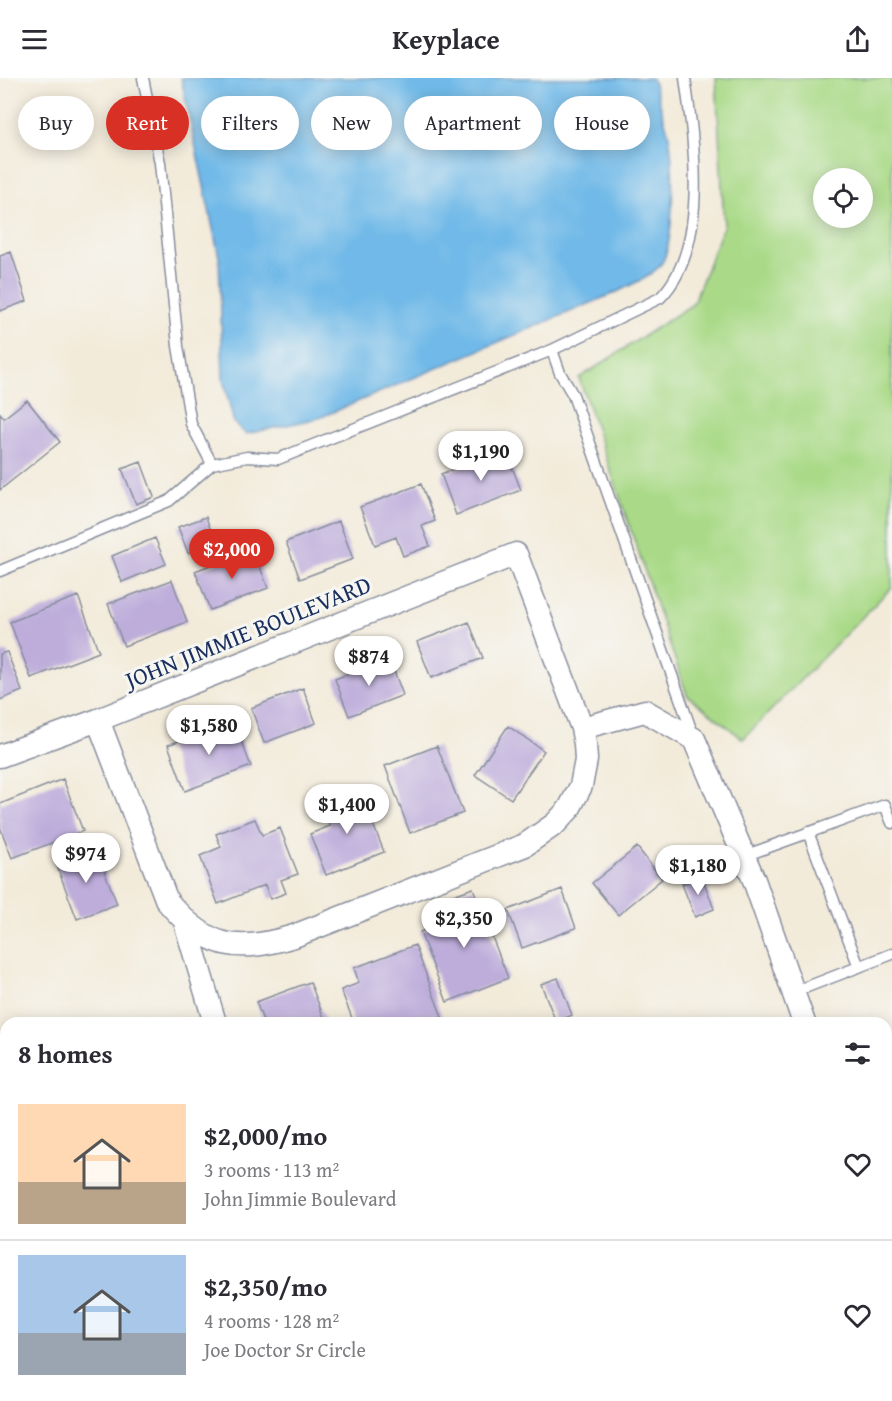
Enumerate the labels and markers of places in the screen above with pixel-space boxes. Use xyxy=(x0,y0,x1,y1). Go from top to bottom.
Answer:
pin: $1,190 xyxy=(432,431,530,482)
pin: $2,000 xyxy=(183,529,281,580)
pin: $874 xyxy=(333,636,405,687)
pin: $1,580 xyxy=(160,705,258,756)
pin: $1,400 xyxy=(298,784,396,835)
pin: $974 xyxy=(50,833,122,884)
pin: $1,180 xyxy=(649,845,747,896)
pin: $2,350 xyxy=(415,898,513,949)

